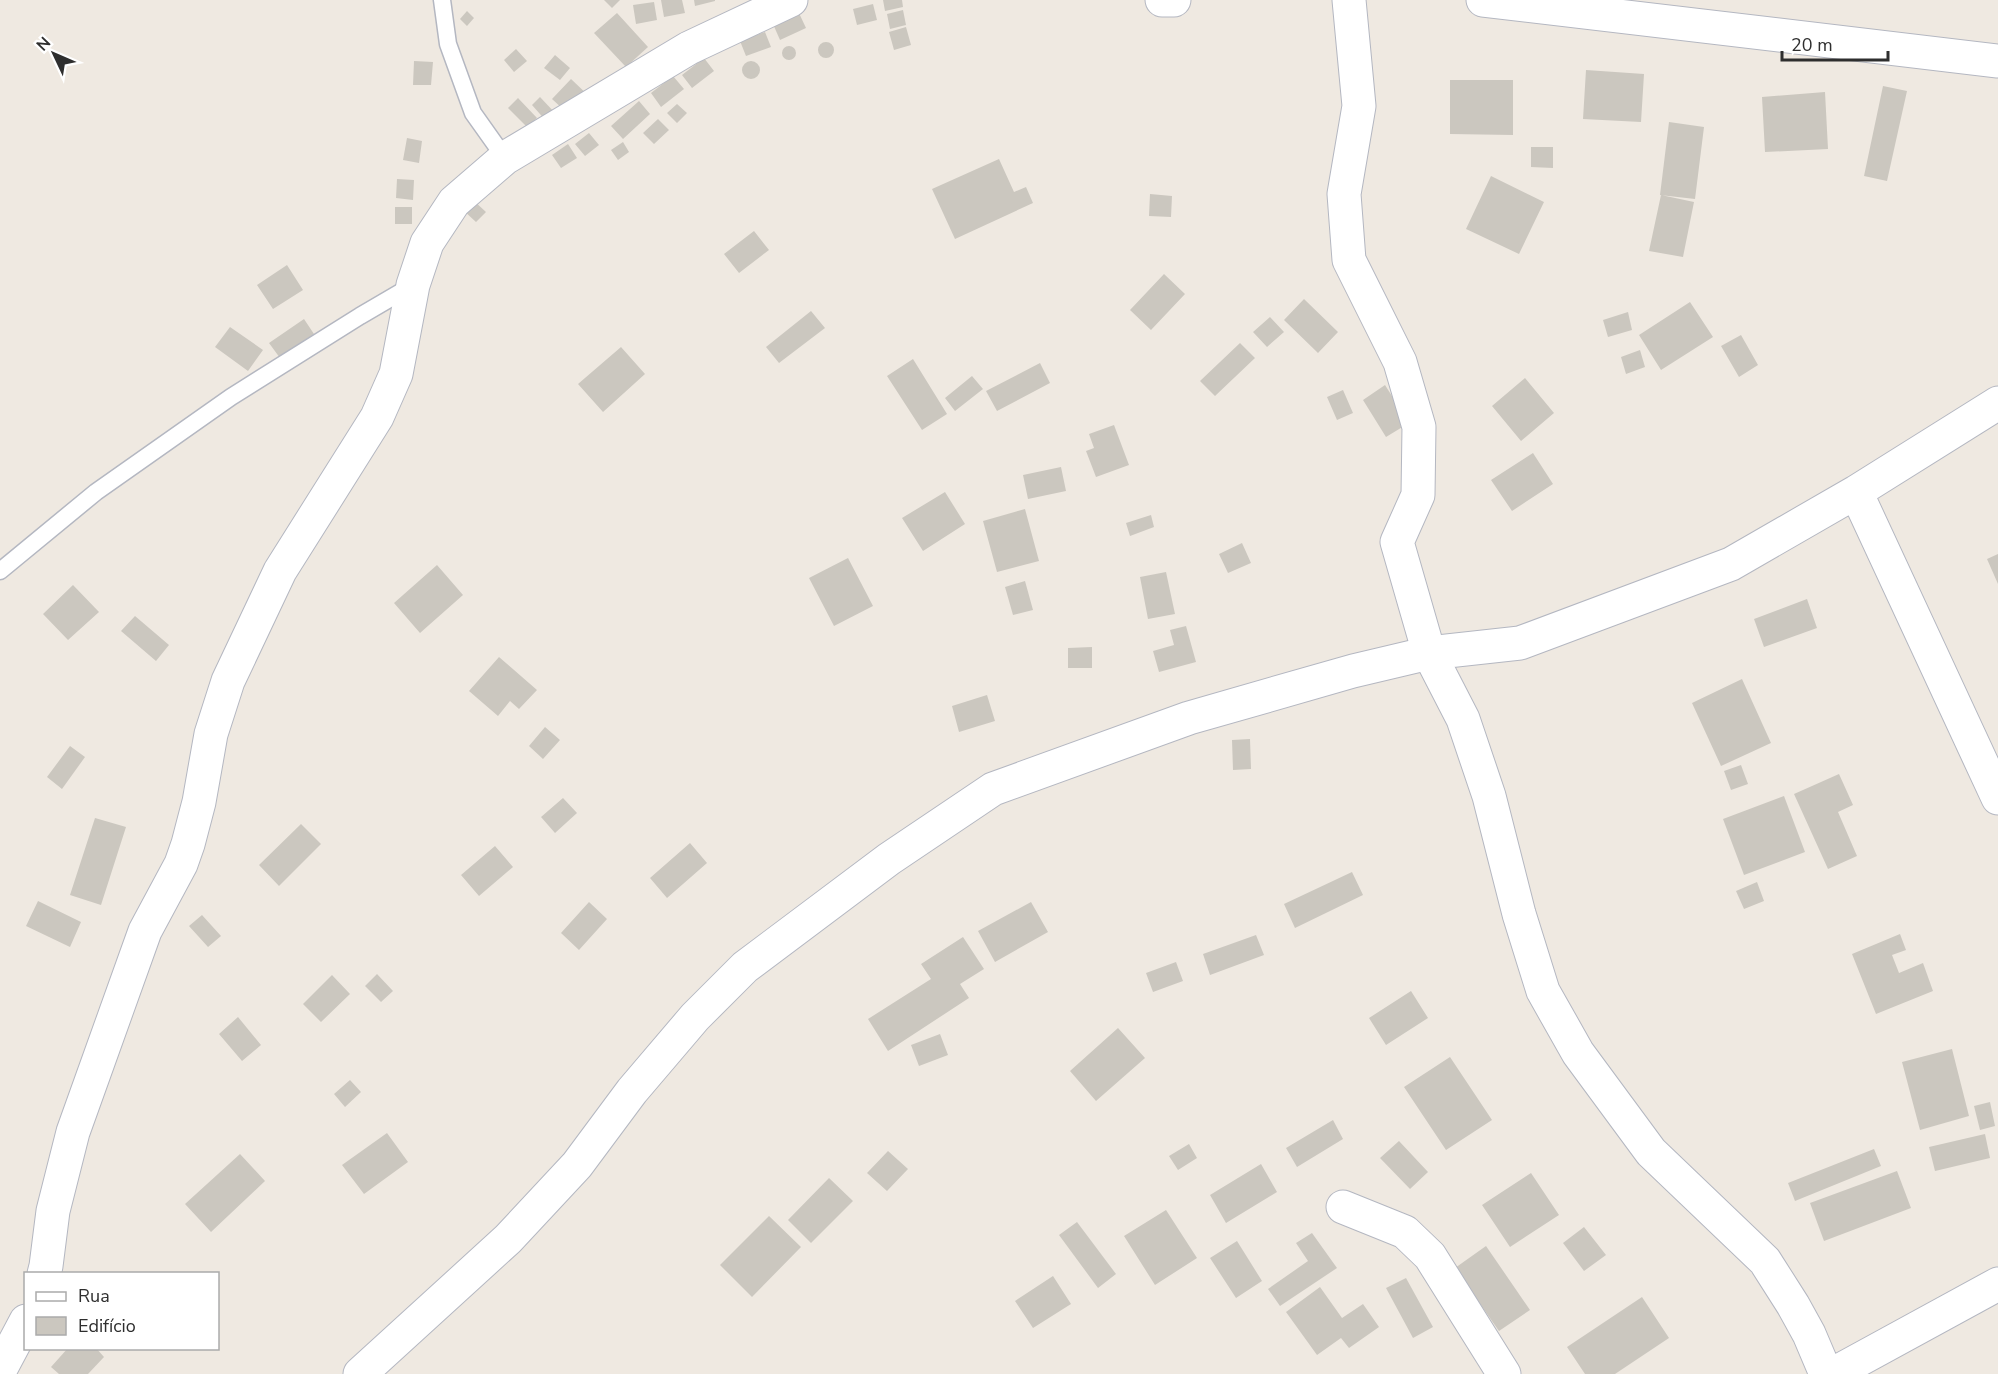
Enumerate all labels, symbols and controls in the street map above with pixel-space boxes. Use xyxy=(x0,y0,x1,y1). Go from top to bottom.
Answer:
north arrow xyxy=(24,24,84,84)
scale bar xyxy=(1782,24,1888,62)
text: N xyxy=(32,32,56,56)
text: 20 m xyxy=(1791,33,1833,57)
legend xyxy=(24,1272,219,1350)
text: Rua xyxy=(78,1284,110,1308)
text: Edifício xyxy=(78,1314,136,1338)

